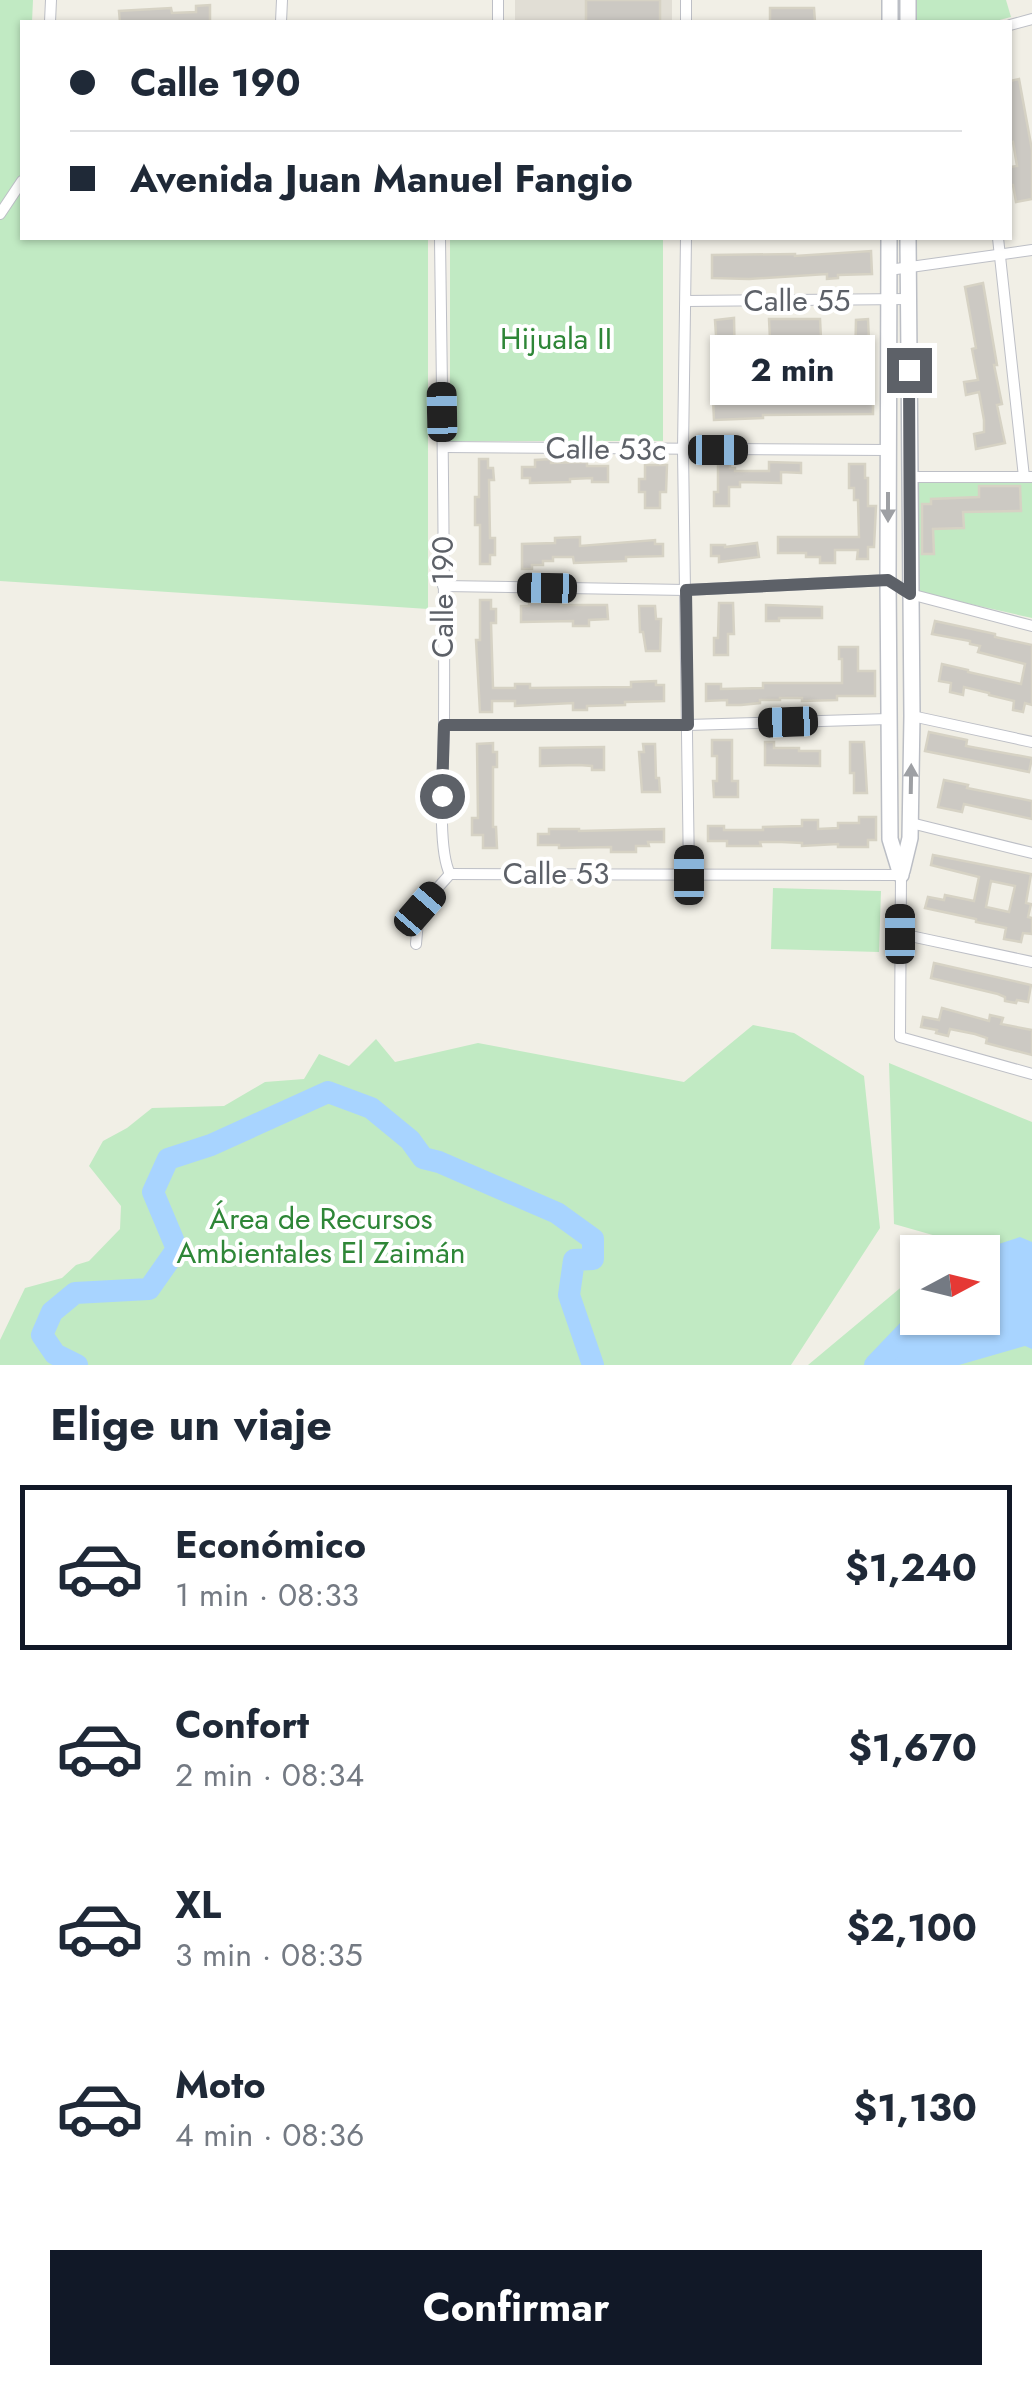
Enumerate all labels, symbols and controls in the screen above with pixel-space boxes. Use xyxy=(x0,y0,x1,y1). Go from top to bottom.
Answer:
text: Calle 190 xyxy=(130,55,301,110)
text: Avenida Juan Manuel Fangio xyxy=(130,151,633,206)
street label: Calle 55 xyxy=(743,279,851,322)
park label: Hijuala II xyxy=(500,317,612,360)
callout: 2 min xyxy=(709,335,874,405)
text: 2 min xyxy=(750,347,835,393)
route end xyxy=(887,348,932,393)
car xyxy=(426,382,458,442)
street label: Calle 53c xyxy=(545,426,667,471)
car xyxy=(688,435,748,465)
one-way arrow xyxy=(880,492,896,524)
street label: Calle 190 xyxy=(421,536,464,658)
car xyxy=(517,572,577,604)
car xyxy=(757,706,819,738)
one-way arrow xyxy=(903,762,919,794)
route start xyxy=(420,774,465,819)
car xyxy=(674,845,704,905)
street label: Calle 53 xyxy=(503,852,609,895)
car xyxy=(389,877,451,941)
car xyxy=(885,904,915,964)
park label: Área de Recursos Ambientales El Zaimán xyxy=(176,1197,466,1274)
north arrow xyxy=(900,1235,1000,1335)
map controls xyxy=(900,1235,1000,1335)
text: Elige un viaje xyxy=(50,1392,332,1457)
text: Económico xyxy=(175,1517,366,1572)
icon: car xyxy=(55,1523,145,1613)
text: $1,240 xyxy=(845,1540,977,1595)
text: 1 min · 08:33 xyxy=(175,1572,359,1618)
text: Confort xyxy=(175,1697,309,1752)
icon: car xyxy=(55,1703,145,1793)
text: $1,670 xyxy=(848,1720,977,1775)
text: 2 min · 08:34 xyxy=(175,1752,364,1798)
text: XL xyxy=(175,1877,221,1932)
icon: car xyxy=(55,1883,145,1973)
text: $2,100 xyxy=(846,1900,977,1955)
text: 3 min · 08:35 xyxy=(175,1932,363,1978)
text: Moto xyxy=(175,2057,266,2112)
icon: car xyxy=(55,2063,145,2153)
text: $1,130 xyxy=(854,2080,977,2135)
text: 4 min · 08:36 xyxy=(175,2112,364,2158)
button: Confirmar xyxy=(50,2250,982,2365)

